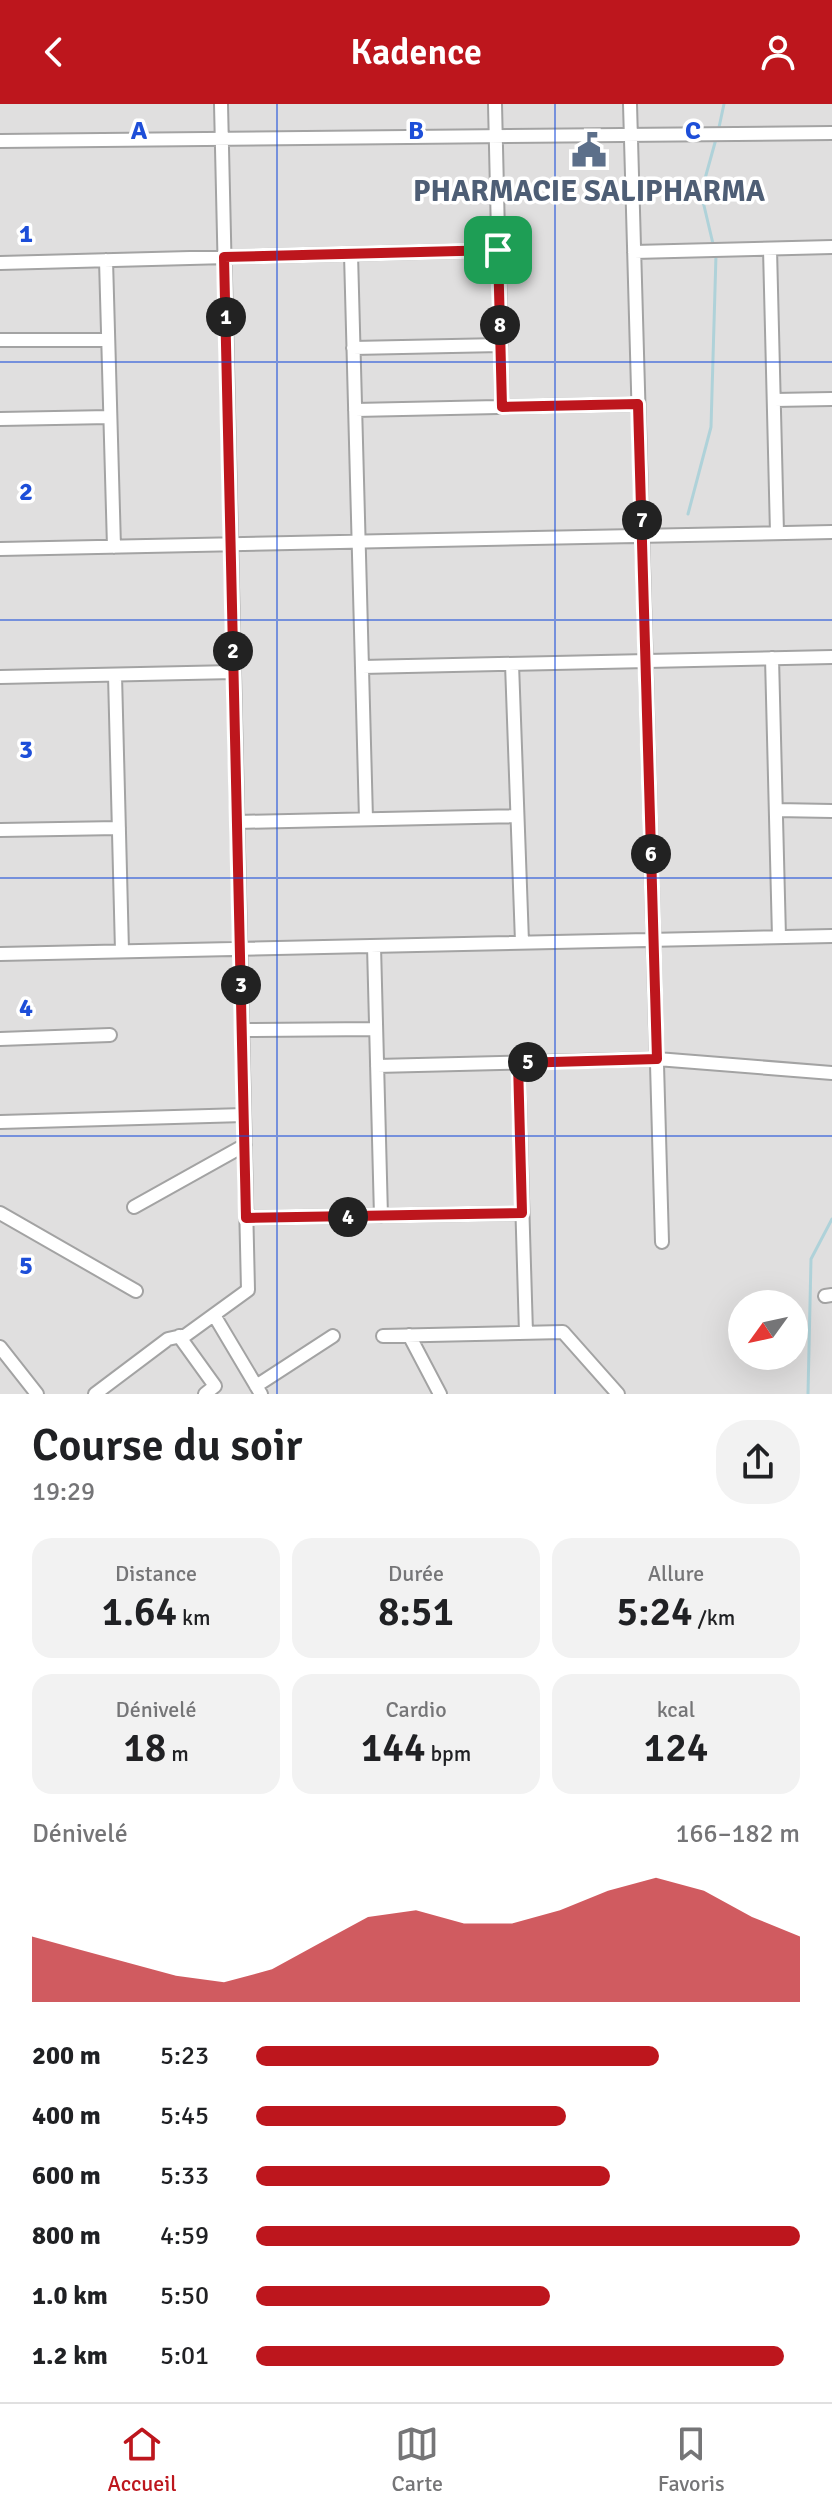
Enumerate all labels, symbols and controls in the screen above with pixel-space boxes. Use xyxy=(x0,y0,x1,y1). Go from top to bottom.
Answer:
icon: back xyxy=(32,30,76,74)
text: Kadence xyxy=(350,30,482,75)
icon: person xyxy=(756,30,800,74)
text: A xyxy=(131,115,148,147)
text: B xyxy=(408,115,424,147)
text: C xyxy=(685,115,701,147)
public building icon: PHARMACIE SALIPHARMA xyxy=(570,131,608,169)
place label: PHARMACIE SALIPHARMA xyxy=(413,173,765,210)
pin xyxy=(464,216,532,284)
text: 1 xyxy=(19,218,33,250)
icon: arrive xyxy=(476,228,520,272)
pin: 1 xyxy=(206,297,246,337)
text: 1 xyxy=(220,303,232,330)
pin: 8 xyxy=(480,305,520,345)
text: 8 xyxy=(494,311,506,338)
text: 2 xyxy=(19,476,33,508)
pin: 7 xyxy=(622,500,662,540)
text: 7 xyxy=(636,506,648,533)
pin: 2 xyxy=(213,631,253,671)
text: 2 xyxy=(227,637,239,664)
text: 3 xyxy=(19,734,33,766)
pin: 6 xyxy=(631,834,671,874)
text: 6 xyxy=(645,840,657,867)
pin: 3 xyxy=(221,965,261,1005)
text: 3 xyxy=(235,971,247,998)
text: 4 xyxy=(19,992,33,1024)
pin: 5 xyxy=(508,1042,548,1082)
text: 5 xyxy=(522,1048,534,1075)
pin: 4 xyxy=(328,1197,368,1237)
text: 4 xyxy=(342,1203,354,1230)
text: 5 xyxy=(19,1250,33,1282)
north arrow xyxy=(728,1290,808,1370)
map controls xyxy=(728,1290,808,1370)
text: Course du soir xyxy=(32,1419,302,1473)
button: share xyxy=(716,1420,800,1504)
text: 19:29 xyxy=(32,1476,95,1508)
text: Distance xyxy=(115,1560,197,1587)
text: Durée xyxy=(388,1560,444,1587)
text: Allure xyxy=(648,1560,704,1587)
text: 1.64 xyxy=(101,1587,177,1637)
text: 8:51 xyxy=(378,1587,454,1637)
text: 5:24 xyxy=(617,1587,693,1637)
text: km xyxy=(177,1604,211,1631)
text: /km xyxy=(693,1604,735,1631)
text: Dénivelé xyxy=(116,1696,197,1723)
text: Cardio xyxy=(385,1696,447,1723)
text: kcal xyxy=(657,1696,695,1723)
text: 18 xyxy=(123,1723,166,1773)
text: 144 xyxy=(361,1723,426,1773)
text: 124 xyxy=(644,1723,708,1773)
text: m xyxy=(166,1740,189,1767)
text: bpm xyxy=(426,1740,471,1767)
text: Dénivelé xyxy=(32,1818,128,1850)
text: 166–182 m xyxy=(676,1818,800,1850)
text: 200 m xyxy=(32,2040,101,2072)
text: 5:23 xyxy=(160,2040,209,2072)
text: 400 m xyxy=(32,2100,101,2132)
text: 5:45 xyxy=(160,2100,209,2132)
text: 600 m xyxy=(32,2160,101,2192)
text: 5:33 xyxy=(160,2160,209,2192)
text: 800 m xyxy=(32,2220,101,2252)
text: 4:59 xyxy=(160,2220,209,2252)
text: 1.0 km xyxy=(32,2280,108,2312)
text: 5:50 xyxy=(160,2280,209,2312)
text: 1.2 km xyxy=(32,2340,108,2372)
text: 5:01 xyxy=(160,2340,209,2372)
tab: Accueil xyxy=(107,2422,177,2497)
tab: Carte xyxy=(392,2422,443,2497)
tab: Favoris xyxy=(658,2422,725,2497)

